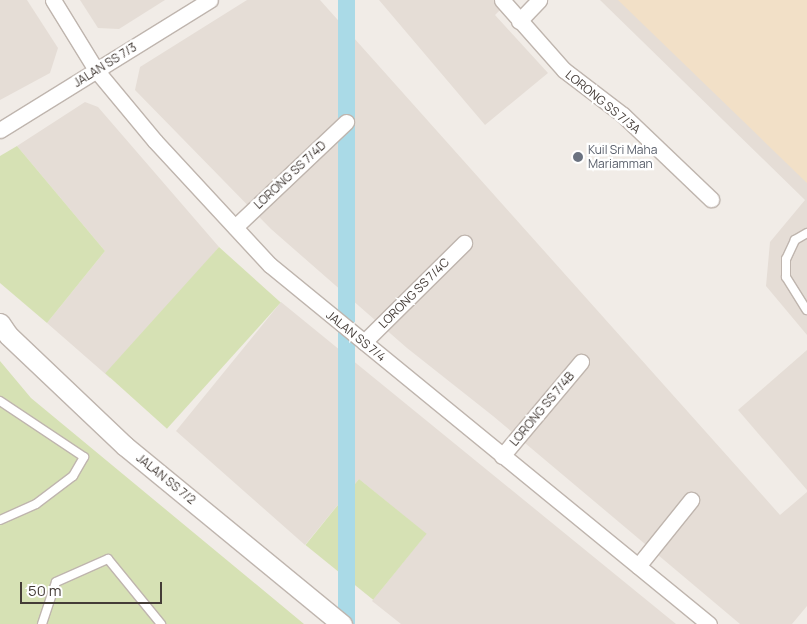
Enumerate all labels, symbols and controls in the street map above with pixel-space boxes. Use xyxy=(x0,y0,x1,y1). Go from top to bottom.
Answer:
street label: JALAN SS 7/3 xyxy=(71,40,139,90)
street label: LORONG SS 7/3A xyxy=(563,67,643,137)
street label: LORONG SS 7/4D xyxy=(251,138,329,212)
place label: Kuil Sri Maha Mariamman xyxy=(588,143,657,171)
marker: Kuil Sri Maha Mariamman xyxy=(572,151,584,163)
street label: LORONG SS 7/4C xyxy=(376,255,452,331)
street label: JALAN SS 7/4 xyxy=(323,308,389,364)
street label: LORONG SS 7/4B xyxy=(507,369,577,449)
street label: JALAN SS 7/2 xyxy=(133,451,199,507)
scale bar xyxy=(22,572,165,604)
text: 50 m xyxy=(28,580,62,601)

